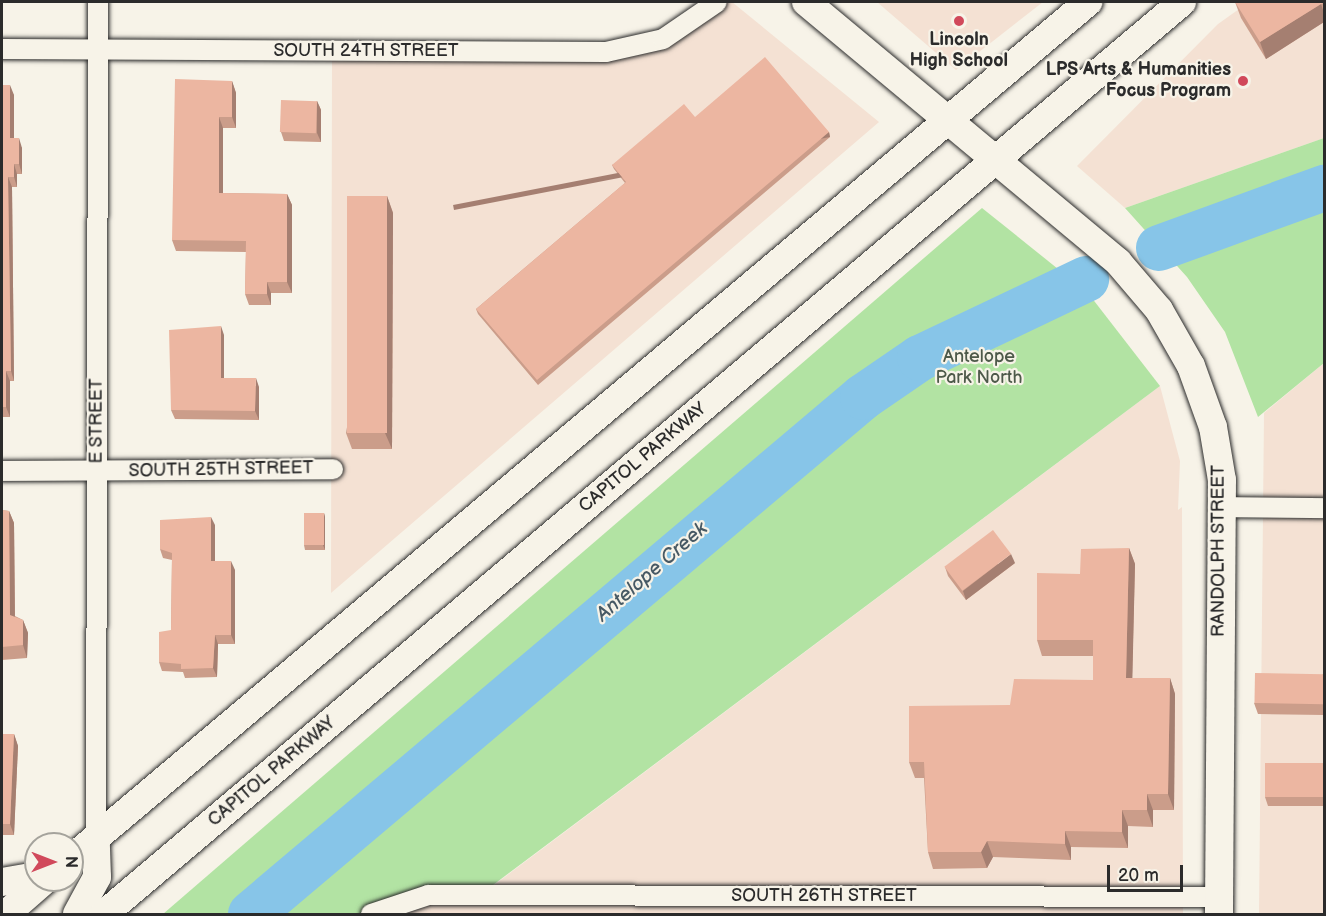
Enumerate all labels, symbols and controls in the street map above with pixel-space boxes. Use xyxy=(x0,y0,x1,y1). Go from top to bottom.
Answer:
marker: Lincoln High School xyxy=(952,14,966,28)
place label: Lincoln High School xyxy=(910,30,1008,72)
street label: SOUTH 24TH STREET xyxy=(273,40,459,62)
place label: LPS Arts & Humanities Focus Program xyxy=(1046,60,1231,103)
marker: LPS Arts & Humanities Focus Program xyxy=(1236,74,1250,88)
park label: Antelope Park North xyxy=(936,347,1022,389)
street label: E STREET xyxy=(86,378,108,464)
street label: CAPITOL PARKWAY xyxy=(575,398,711,518)
street label: SOUTH 25TH STREET xyxy=(128,458,314,482)
street label: RANDOLPH STREET xyxy=(1208,465,1230,637)
water label: Antelope Creek xyxy=(591,517,713,627)
street label: CAPITOL PARKWAY xyxy=(204,712,340,832)
north arrow xyxy=(24,832,84,892)
scale bar xyxy=(1110,853,1186,891)
text: N xyxy=(61,856,80,868)
text: 20 m xyxy=(1118,865,1159,886)
street label: SOUTH 26TH STREET xyxy=(731,885,917,907)

